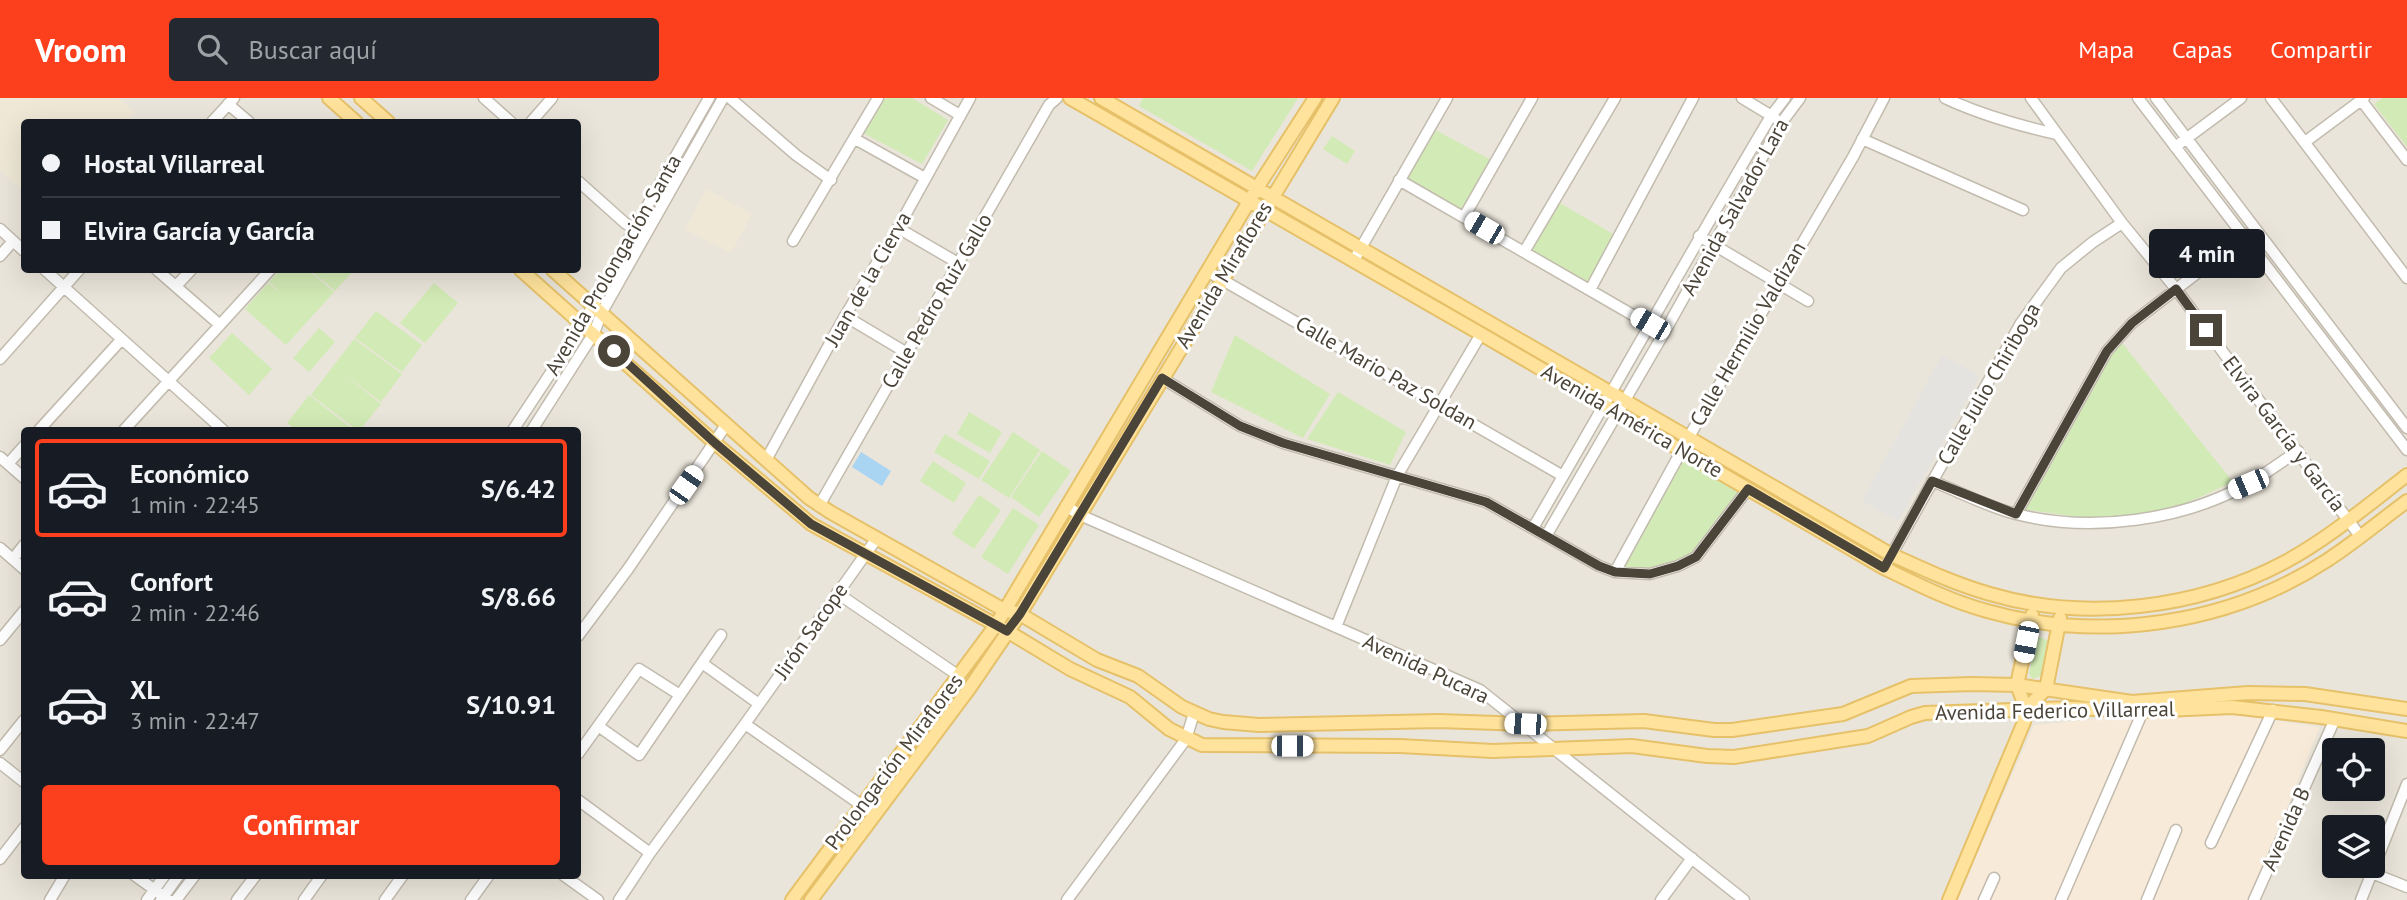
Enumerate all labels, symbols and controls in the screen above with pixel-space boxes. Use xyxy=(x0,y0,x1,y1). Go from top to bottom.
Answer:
search box xyxy=(169,18,659,81)
text: Vroom xyxy=(35,28,127,71)
icon: search xyxy=(193,30,231,68)
text: Buscar aquí xyxy=(249,33,377,66)
text: Mapa xyxy=(2078,34,2134,65)
text: Capas xyxy=(2172,34,2232,65)
text: Compartir xyxy=(2270,34,2372,65)
street label: Avenida Salvador Lara xyxy=(1675,113,1794,300)
text: Hostal Villarreal xyxy=(84,147,264,180)
street label: Avenida Prolongación Santa xyxy=(538,150,687,380)
street label: Avenida Miraflores xyxy=(1169,196,1278,353)
street label: Juan de la Cierva xyxy=(818,207,917,352)
street label: Calle Pedro Ruiz Gallo xyxy=(875,208,998,393)
car xyxy=(1461,208,1508,248)
text: Elvira García y García xyxy=(84,214,315,247)
callout: 4 min xyxy=(2148,229,2264,278)
street label: Calle Hermilio Valdizan xyxy=(1684,237,1811,431)
text: 4 min xyxy=(2179,239,2235,268)
street label: Calle Julio Chiriboga xyxy=(1931,298,2046,470)
car xyxy=(1627,304,1674,344)
street label: Calle Mario Paz Soldan xyxy=(1291,310,1482,435)
route end xyxy=(2190,314,2222,346)
route start xyxy=(598,335,630,367)
street label: Elvira García y García xyxy=(2217,350,2352,517)
street label: Avenida América Norte xyxy=(1537,358,1728,483)
icon: car xyxy=(46,457,109,520)
text: Económico xyxy=(130,457,249,490)
car xyxy=(666,462,707,508)
car xyxy=(2225,466,2272,502)
text: S/6.42 xyxy=(481,472,556,505)
text: 1 min · 22:45 xyxy=(130,490,260,519)
icon: car xyxy=(46,565,109,628)
text: Confort xyxy=(130,565,213,598)
street label: Jirón Sacope xyxy=(767,577,854,685)
text: S/8.66 xyxy=(481,580,556,613)
text: 2 min · 22:46 xyxy=(130,598,260,627)
car xyxy=(2012,619,2041,665)
street label: Avenida Pucara xyxy=(1359,628,1494,710)
street label: Prolongación Miraflores xyxy=(819,668,969,855)
icon: car xyxy=(46,673,109,736)
text: XL xyxy=(130,673,160,706)
text: S/10.91 xyxy=(466,688,556,721)
street label: Avenida Federico Villarreal xyxy=(1935,695,2175,726)
text: 3 min · 22:47 xyxy=(130,706,260,735)
car xyxy=(1504,713,1547,735)
car xyxy=(1272,736,1314,757)
map controls xyxy=(2322,738,2385,878)
button: locate xyxy=(2322,738,2385,801)
street label: Avenida B xyxy=(2255,783,2316,875)
button: Confirmar xyxy=(42,785,560,865)
button: layers xyxy=(2322,815,2385,878)

